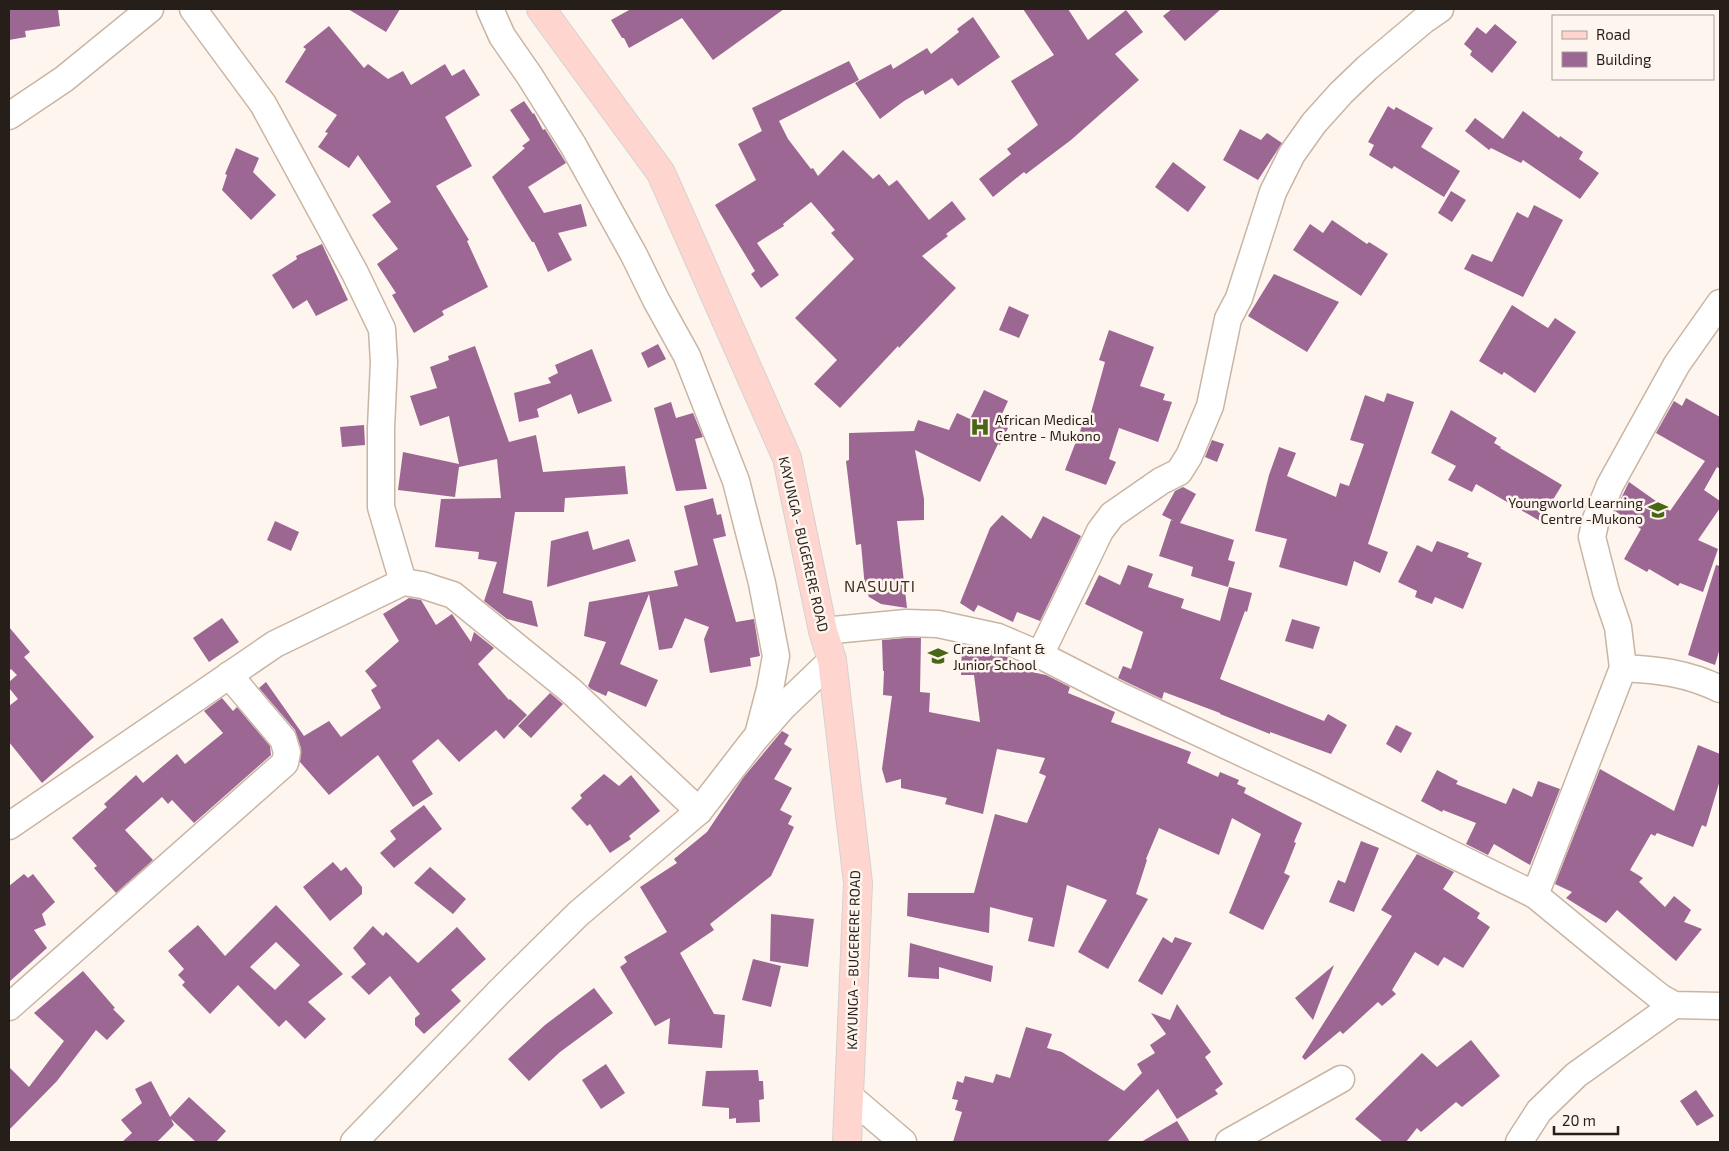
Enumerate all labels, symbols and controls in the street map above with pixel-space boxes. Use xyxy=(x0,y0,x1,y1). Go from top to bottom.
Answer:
legend xyxy=(1552,15,1714,80)
text: Road xyxy=(1596,25,1631,43)
text: Building xyxy=(1596,50,1652,68)
place label: African Medical Centre - Mukono xyxy=(995,411,1101,444)
hospital icon: African Medical Centre - Mukono xyxy=(969,416,991,438)
street label: KAYUNGA - BUGERERE ROAD xyxy=(775,455,833,633)
place label: Youngworld Learning Centre -Mukono xyxy=(1508,494,1643,527)
school or university icon: Youngworld Learning Centre -Mukono xyxy=(1647,499,1669,521)
district label: NASUUTI xyxy=(844,576,916,595)
place label: Crane Infant & Junior School xyxy=(953,640,1045,673)
school or university icon: Crane Infant & Junior School xyxy=(927,645,949,667)
street label: KAYUNGA - BUGERERE ROAD xyxy=(843,870,863,1050)
scale bar xyxy=(1554,1104,1618,1136)
text: 20 m xyxy=(1562,1111,1596,1129)

